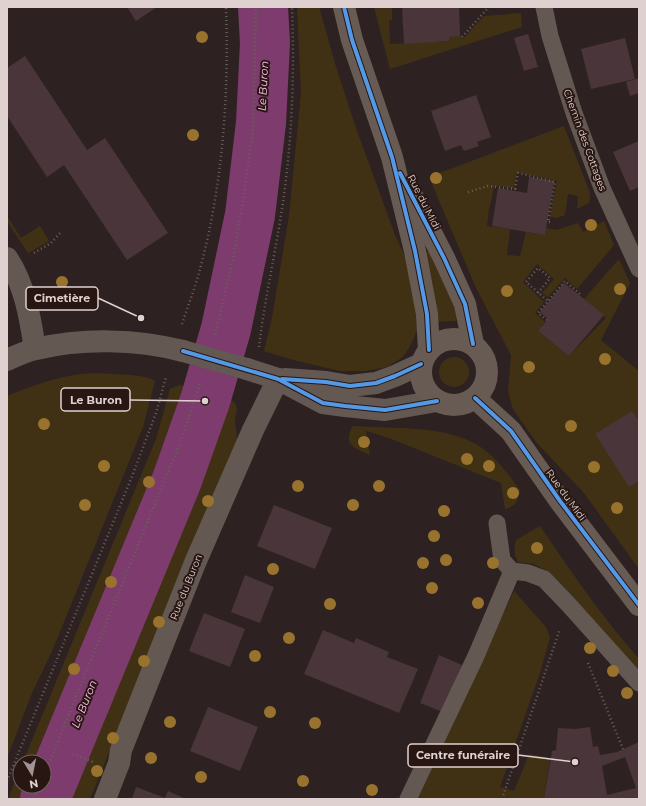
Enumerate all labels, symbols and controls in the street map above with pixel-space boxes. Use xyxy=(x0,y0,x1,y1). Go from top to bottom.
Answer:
water label: Le Buron xyxy=(255,61,271,111)
street label: Chemin des Cottages xyxy=(561,87,610,193)
street label: Rue du Midi xyxy=(404,172,444,232)
callout: Cimetière xyxy=(26,287,98,310)
text: Cimetière xyxy=(34,291,90,305)
callout: Le Buron xyxy=(61,388,130,411)
text: Le Buron xyxy=(70,393,122,407)
street label: Rue du Midi xyxy=(543,467,589,523)
street label: Rue du Buron xyxy=(167,552,205,622)
water label: Le Buron xyxy=(68,678,100,730)
callout: Centre funéraire xyxy=(408,744,518,767)
text: Centre funéraire xyxy=(416,748,510,762)
north arrow xyxy=(12,754,52,794)
text: N xyxy=(28,776,39,792)

